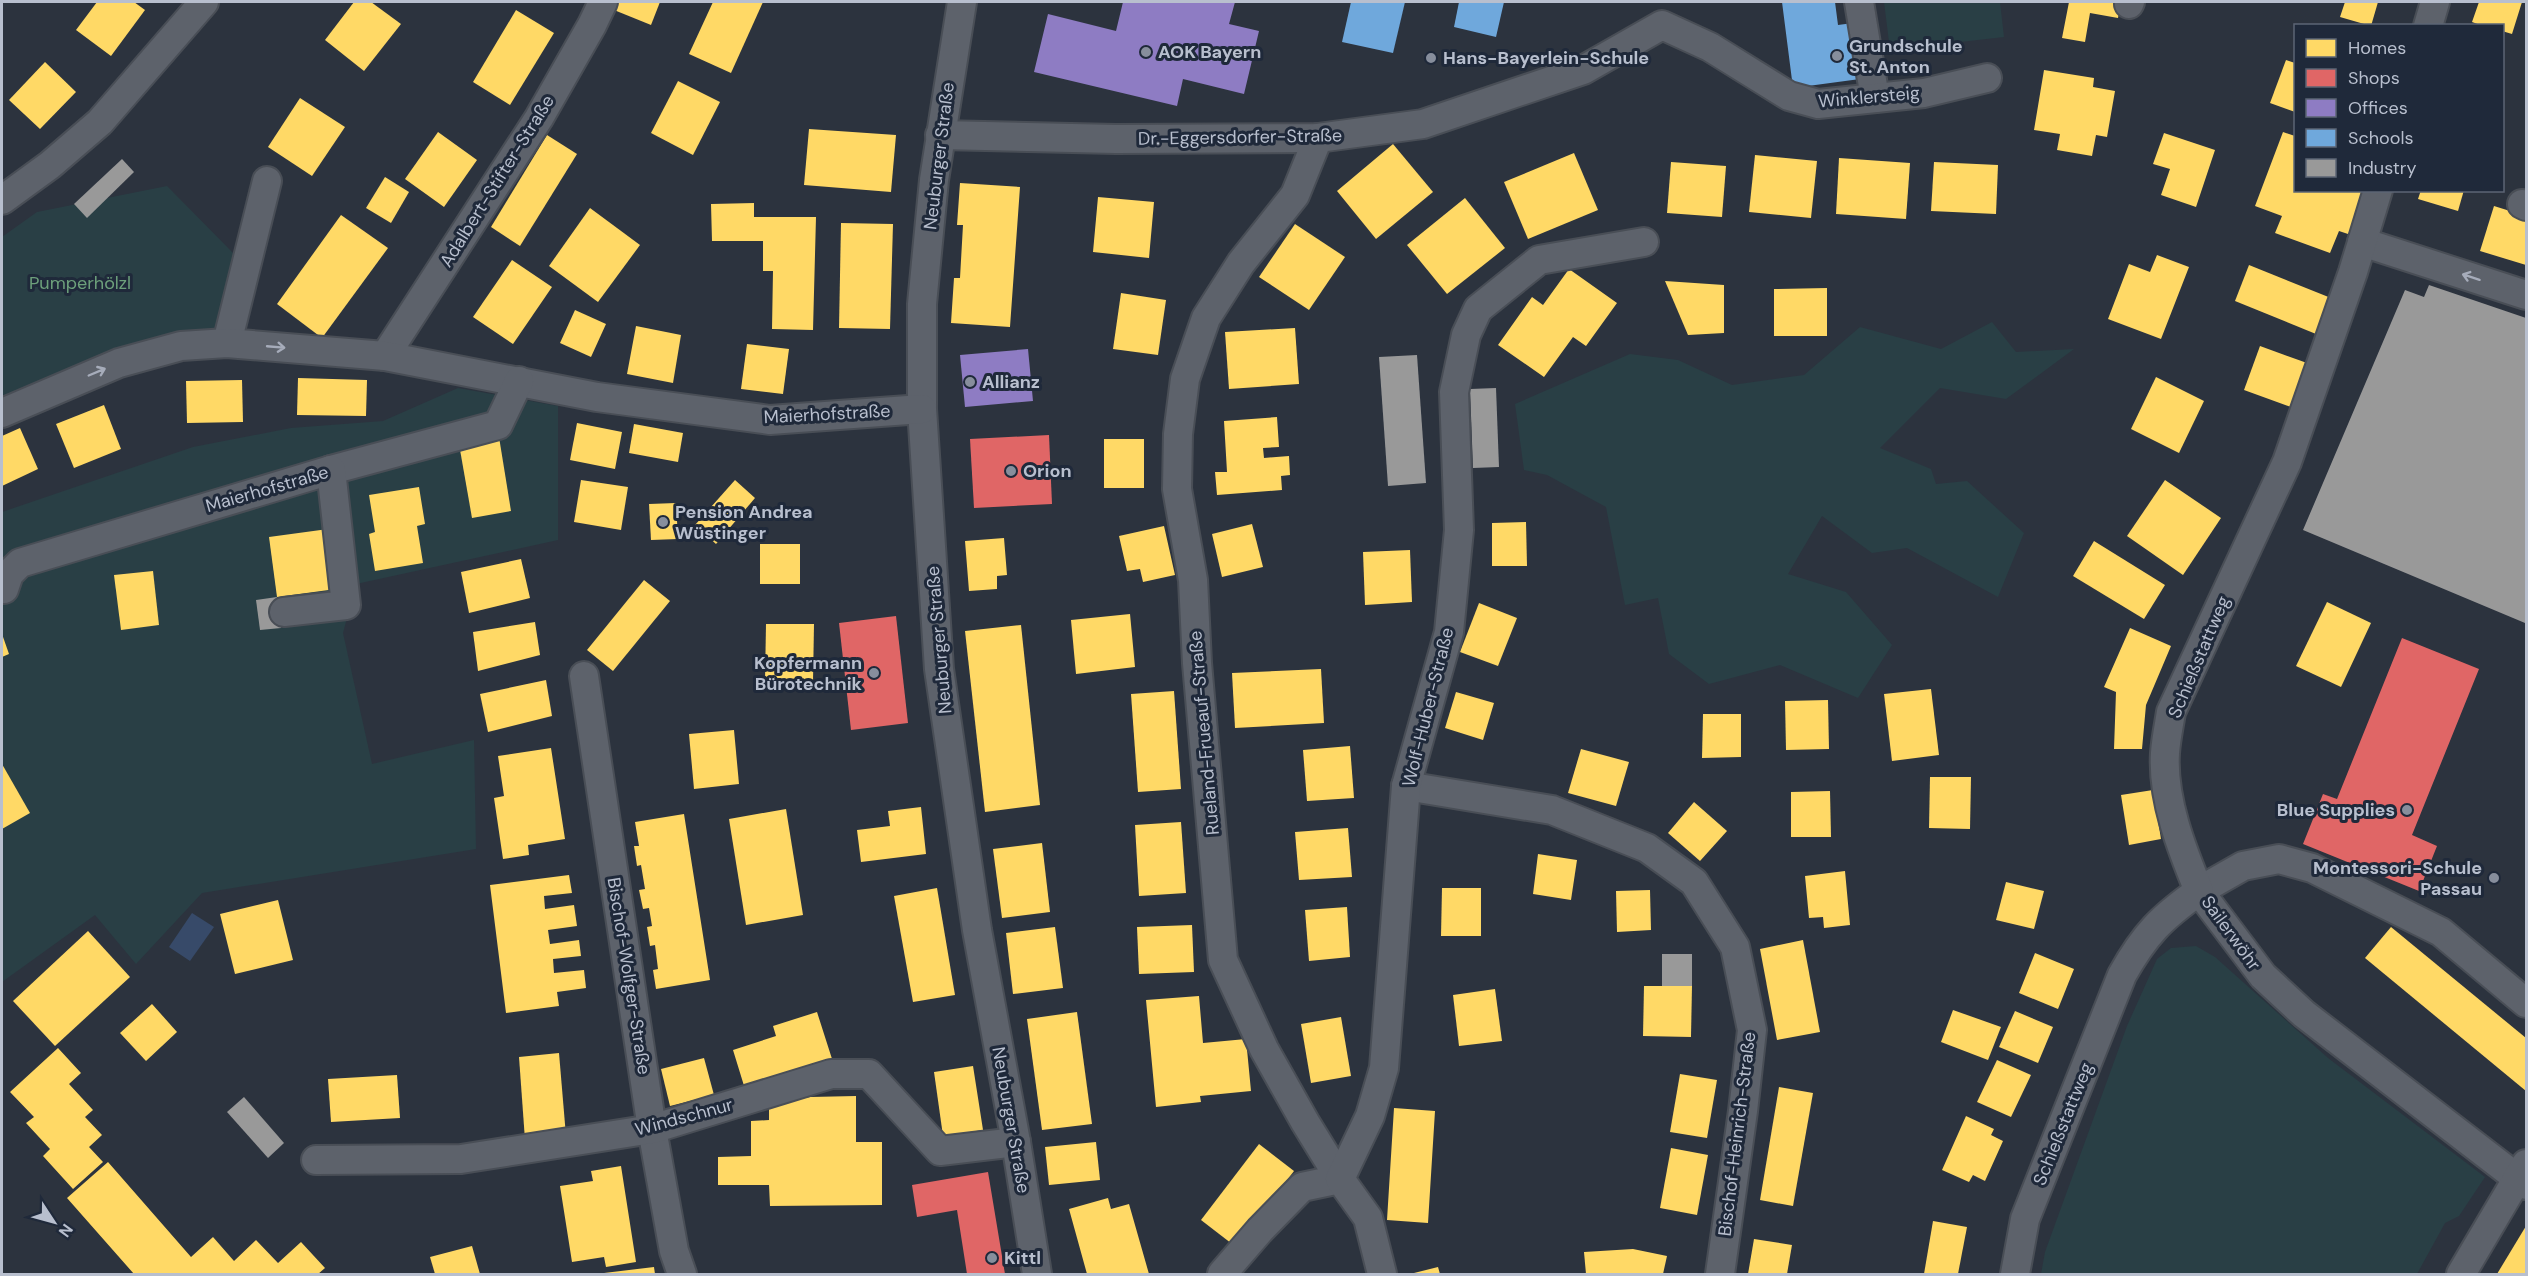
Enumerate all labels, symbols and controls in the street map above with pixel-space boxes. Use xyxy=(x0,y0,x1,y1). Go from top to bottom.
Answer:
legend xyxy=(2294,24,2504,192)
place label: Grundschule St. Anton xyxy=(1849,34,1963,79)
text: Homes xyxy=(2348,36,2406,60)
place label: AOK Bayern xyxy=(1158,40,1261,64)
marker: AOK Bayern xyxy=(1139,45,1153,59)
place label: Hans-Bayerlein-Schule xyxy=(1443,46,1649,70)
marker: Grundschule St. Anton xyxy=(1830,49,1844,63)
marker: Hans-Bayerlein-Schule xyxy=(1424,51,1438,65)
text: Shops xyxy=(2348,66,2400,90)
street label: Neuburger Straße xyxy=(918,81,960,231)
street label: Winklersteig xyxy=(1817,81,1921,113)
street label: Adalbert-Stifter-Straße xyxy=(434,90,560,272)
text: Offices xyxy=(2348,96,2408,120)
street label: Dr.-Eggersdorfer-Straße xyxy=(1138,123,1342,151)
text: Schools xyxy=(2348,126,2413,150)
text: Industry xyxy=(2348,156,2417,180)
park label: Pumperhölzl xyxy=(29,271,131,295)
one-way arrow xyxy=(2462,271,2481,282)
one-way arrow xyxy=(266,342,286,353)
one-way arrow xyxy=(88,366,106,378)
place label: Allianz xyxy=(982,370,1040,394)
marker: Allianz xyxy=(963,375,977,389)
street label: Maierhofstraße xyxy=(763,399,891,429)
place label: Orion xyxy=(1023,459,1072,483)
street label: Maierhofstraße xyxy=(203,460,331,518)
marker: Orion xyxy=(1004,464,1018,478)
place label: Pension Andrea Wüstinger xyxy=(675,500,813,545)
marker: Pension Andrea Wüstinger xyxy=(656,515,670,529)
street label: Neuburger Straße xyxy=(921,565,957,715)
street label: Schießstattweg xyxy=(2162,592,2236,722)
street label: Wolf-Huber-Straße xyxy=(1397,625,1459,789)
street label: Rueland-Frueauf-Straße xyxy=(1183,630,1225,836)
place label: Kopfermann Bürotechnik xyxy=(754,651,863,696)
marker: Kopfermann Bürotechnik xyxy=(867,666,881,680)
place label: Blue Supplies xyxy=(2277,798,2395,822)
marker: Blue Supplies xyxy=(2400,803,2414,817)
place label: Montessori-Schule Passau xyxy=(2313,856,2482,901)
marker: Montessori-Schule Passau xyxy=(2487,871,2501,885)
street label: Bischof-Wolfger-Straße xyxy=(602,876,656,1076)
street label: Sailerwöhr xyxy=(2196,891,2266,975)
street label: Bischof-Heinrich-Straße xyxy=(1713,1030,1761,1238)
street label: Neuburger Straße xyxy=(986,1045,1036,1195)
street label: Schießstattweg xyxy=(2027,1059,2099,1189)
street label: Windschnur xyxy=(632,1092,736,1142)
north arrow xyxy=(24,1192,84,1252)
text: N xyxy=(54,1220,78,1241)
place label: Kittl xyxy=(1004,1246,1041,1270)
marker: Kittl xyxy=(985,1251,999,1265)

